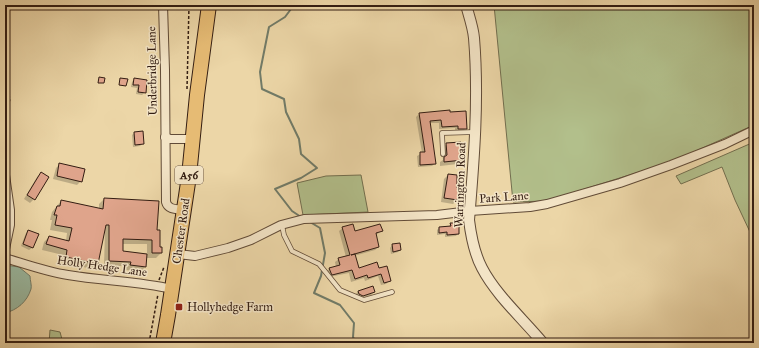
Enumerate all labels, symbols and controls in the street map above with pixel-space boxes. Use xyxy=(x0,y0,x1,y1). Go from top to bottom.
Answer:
street label: Underbridge Lane xyxy=(144,26,161,116)
street label: Warrington Road xyxy=(452,142,469,228)
road number: A56 xyxy=(175,166,203,184)
street label: Park Lane xyxy=(479,188,529,206)
street label: Chester Road xyxy=(169,197,193,265)
street label: Holly Hedge Lane xyxy=(56,253,148,280)
place label: Hollyhedge Farm xyxy=(187,300,273,315)
marker: Hollyhedge Farm xyxy=(174,302,184,312)

